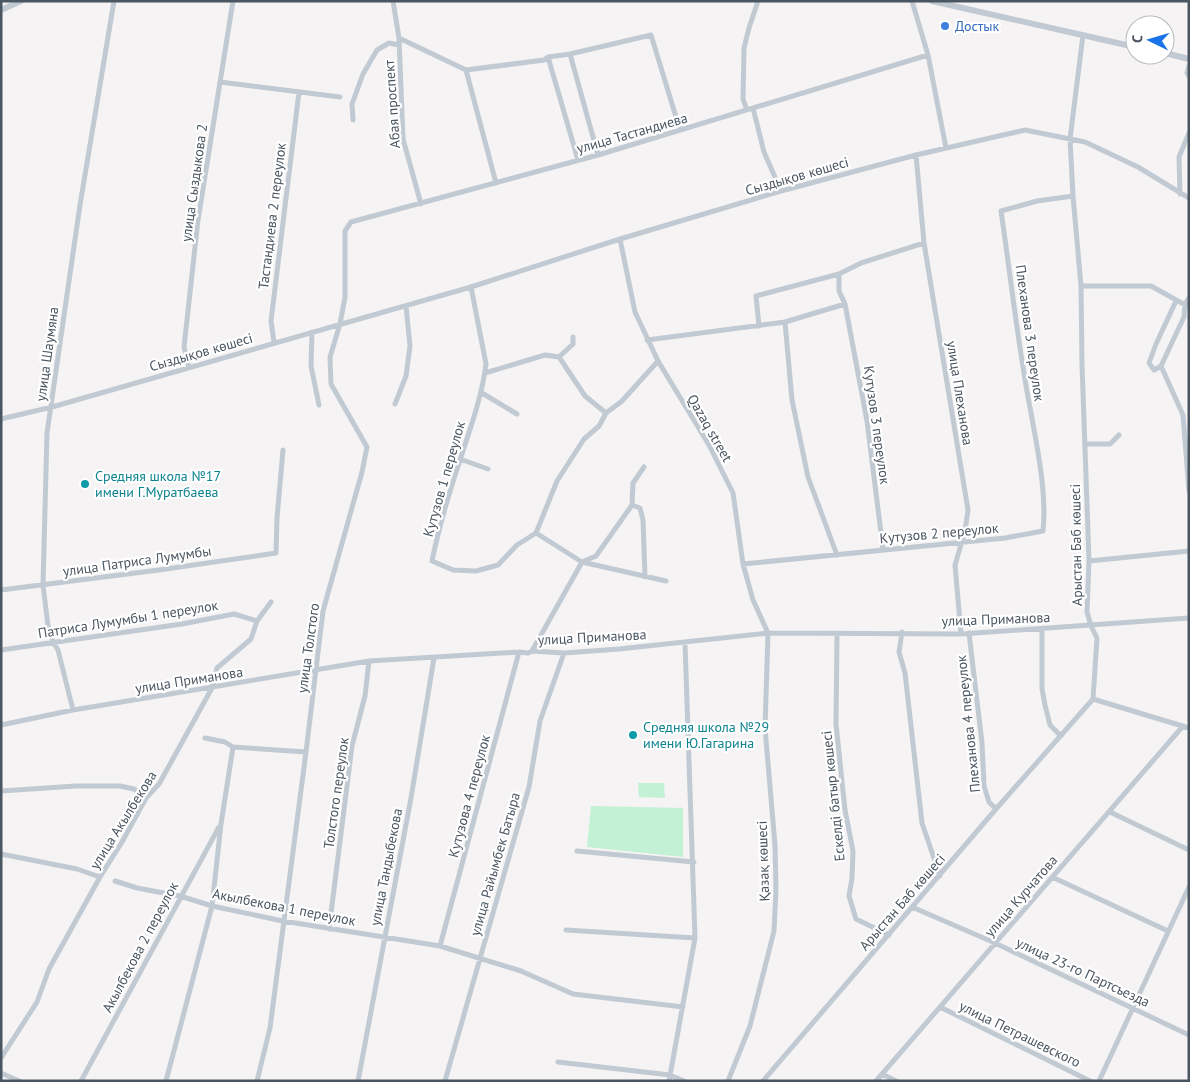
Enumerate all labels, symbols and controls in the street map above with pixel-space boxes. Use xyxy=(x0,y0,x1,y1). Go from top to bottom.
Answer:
north arrow xyxy=(1125,15,1175,65)
place label: Достык xyxy=(955,17,999,35)
marker: Достык xyxy=(939,20,951,32)
text: С xyxy=(1128,34,1146,44)
street label: Абая проспект xyxy=(380,59,404,149)
street label: улица Тастандиева xyxy=(574,109,690,157)
street label: улица Сыздыкова 2 xyxy=(177,123,211,243)
street label: Тастандиева 2 переулок xyxy=(254,141,290,290)
street label: Сыздықов көшесі xyxy=(743,153,851,199)
street label: Плеханова 3 переулок xyxy=(1011,263,1049,403)
street label: улица Шаумяна xyxy=(31,306,63,402)
street label: Сыздықов көшесі xyxy=(147,329,255,375)
street label: улица Плеханова xyxy=(943,339,977,447)
street label: Кутузов 3 переулок xyxy=(860,365,894,486)
street label: Qazaq street xyxy=(683,391,737,465)
street label: Кутузов 1 переулок xyxy=(419,419,469,539)
place label: Средняя школа №17 имени Г.Муратбаева xyxy=(95,467,221,501)
marker: Средняя школа №17 имени Г.Муратбаева xyxy=(79,478,91,490)
street label: Арыстан Баб көшесі xyxy=(1066,484,1086,606)
street label: Кутузов 2 переулок xyxy=(879,519,1000,547)
street label: улица Патриса Лумумбы xyxy=(62,542,212,580)
street label: Патриса Лумумбы 1 переулок xyxy=(37,596,220,642)
street label: улица Толстого xyxy=(293,602,323,694)
street label: улица Приманова xyxy=(941,608,1051,630)
street label: улица Приманова xyxy=(537,625,647,649)
street label: Плеханова 4 переулок xyxy=(952,654,984,794)
street label: улица Приманова xyxy=(134,663,244,697)
place label: Средняя школа №29 имени Ю.Гагарина xyxy=(643,718,769,752)
marker: Средняя школа №29 имени Ю.Гагарина xyxy=(627,729,639,741)
street label: Ескелді батыр көшесі xyxy=(817,730,849,862)
street label: Кутузова 4 переулок xyxy=(444,732,494,859)
street label: Толстого переулок xyxy=(319,736,353,850)
street label: улица Акылбекова xyxy=(86,767,161,873)
street label: улица Райымбек Батыра xyxy=(466,790,524,938)
street label: улица Тандыбекова xyxy=(366,807,406,927)
street label: Қазақ көшесі xyxy=(753,820,773,902)
street label: Арыстан Баб көшесі xyxy=(855,850,949,954)
street label: улица Курчатова xyxy=(981,851,1061,941)
street label: Акылбекова 2 переулок xyxy=(98,878,182,1015)
street label: Акылбекова 1 переулок xyxy=(211,884,357,930)
street label: улица 23-го Партсъезда xyxy=(1013,933,1153,1011)
street label: улица Петрашевского xyxy=(956,997,1084,1071)

